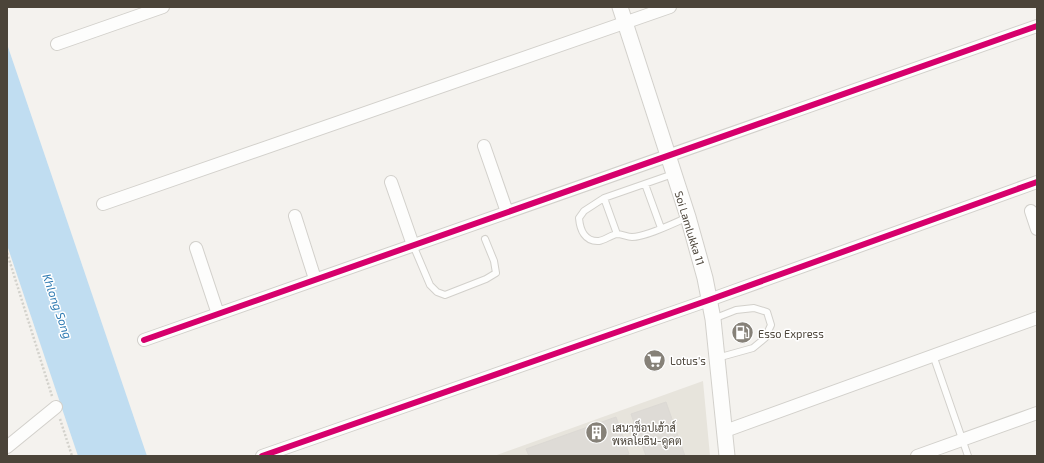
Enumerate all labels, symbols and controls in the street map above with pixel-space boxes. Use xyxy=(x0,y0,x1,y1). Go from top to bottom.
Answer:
street label: Soi Lamlukka 11 xyxy=(673,189,707,267)
water label: Khlong Song xyxy=(40,271,76,341)
fuel station icon: Esso Express xyxy=(730,320,756,346)
place label: Esso Express xyxy=(758,327,824,340)
supermarket icon: Lotus's xyxy=(641,347,667,373)
place label: Lotus's xyxy=(670,354,706,367)
place label: เสนาช็อปเฮ้าส์ พหลโยธิน-คูคต xyxy=(612,419,682,449)
building icon: เสนาช็อปเฮ้าส์ พหลโยธิน-คูคต xyxy=(583,420,609,446)

